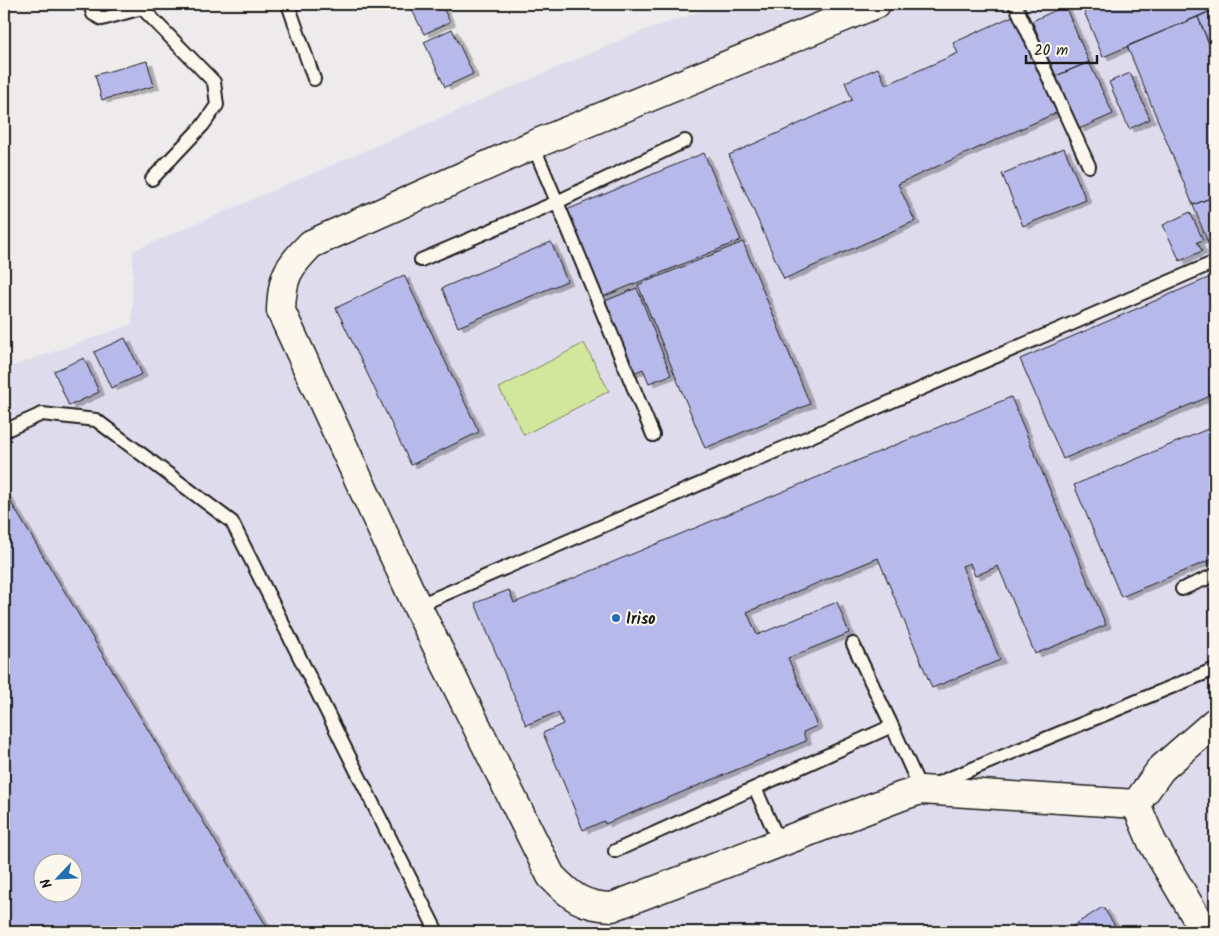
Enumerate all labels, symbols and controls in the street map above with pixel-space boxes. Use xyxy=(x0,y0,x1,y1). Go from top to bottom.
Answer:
scale bar xyxy=(1026,32,1098,64)
text: 20 m xyxy=(1034,39,1068,63)
place label: Iriso xyxy=(626,607,656,632)
marker: Iriso xyxy=(610,612,622,624)
north arrow xyxy=(32,854,82,904)
text: N xyxy=(35,874,59,892)

